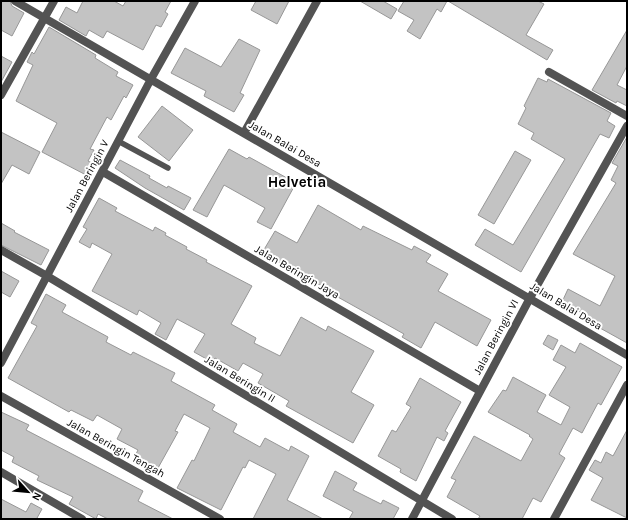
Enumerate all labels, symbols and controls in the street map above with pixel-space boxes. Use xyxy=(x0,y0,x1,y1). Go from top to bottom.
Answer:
street label: Jalan Balai Desa xyxy=(246,118,324,170)
street label: Jalan Beringin V xyxy=(62,138,112,214)
district label: Helvetia xyxy=(268,173,326,191)
street label: Jalan Beringin Jaya xyxy=(252,242,342,302)
street label: Jalan Balai Desa xyxy=(528,279,604,333)
street label: Jalan Beringin VI xyxy=(471,297,521,377)
street label: Jalan Beringin II xyxy=(202,353,278,405)
street label: Jalan Beringin Tengah xyxy=(65,416,167,480)
north arrow xyxy=(8,472,48,512)
text: N xyxy=(29,490,44,503)

